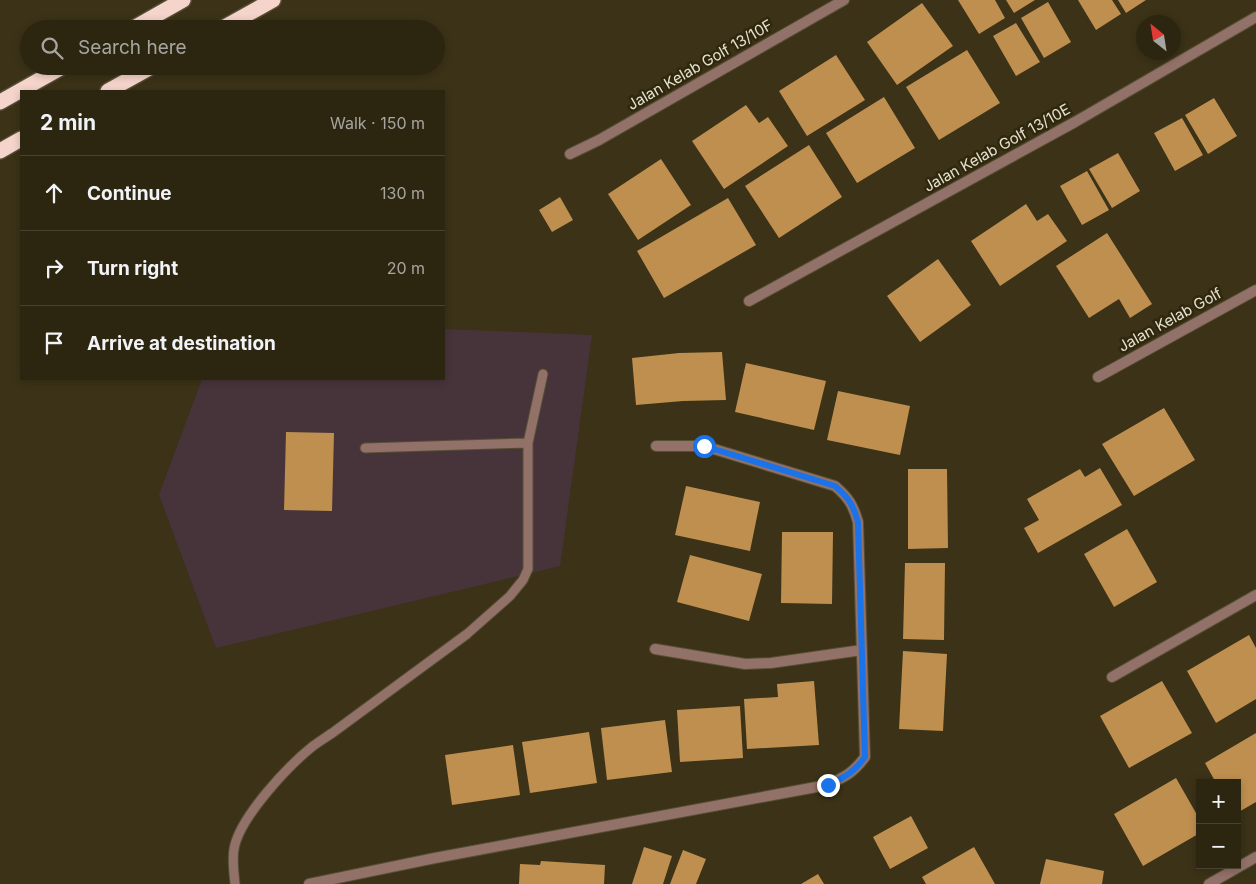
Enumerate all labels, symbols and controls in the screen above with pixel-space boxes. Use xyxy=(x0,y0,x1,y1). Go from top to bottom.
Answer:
street label: Jalan Kelab Golf 13/10F xyxy=(624,15,776,114)
north arrow xyxy=(1136,15,1181,60)
search box xyxy=(20,20,445,75)
icon: search xyxy=(38,34,66,62)
text: Search here xyxy=(78,36,187,59)
street label: Jalan Kelab Golf 13/10E xyxy=(920,99,1073,196)
text: 2 min xyxy=(40,110,96,135)
text: Walk · 150 m xyxy=(330,113,425,133)
icon: ahead xyxy=(40,179,68,207)
text: Continue xyxy=(87,182,172,205)
text: 130 m xyxy=(380,183,425,203)
icon: right xyxy=(40,254,68,282)
text: Turn right xyxy=(87,257,178,280)
text: 20 m xyxy=(387,258,425,278)
street label: Jalan Kelab Golf xyxy=(1115,283,1225,356)
icon: arrive xyxy=(40,329,68,357)
text: Arrive at destination xyxy=(87,332,276,355)
route start xyxy=(693,435,716,458)
route end xyxy=(817,774,840,797)
map controls xyxy=(1196,779,1241,869)
button: + xyxy=(1196,779,1241,824)
button: − xyxy=(1196,824,1241,869)

